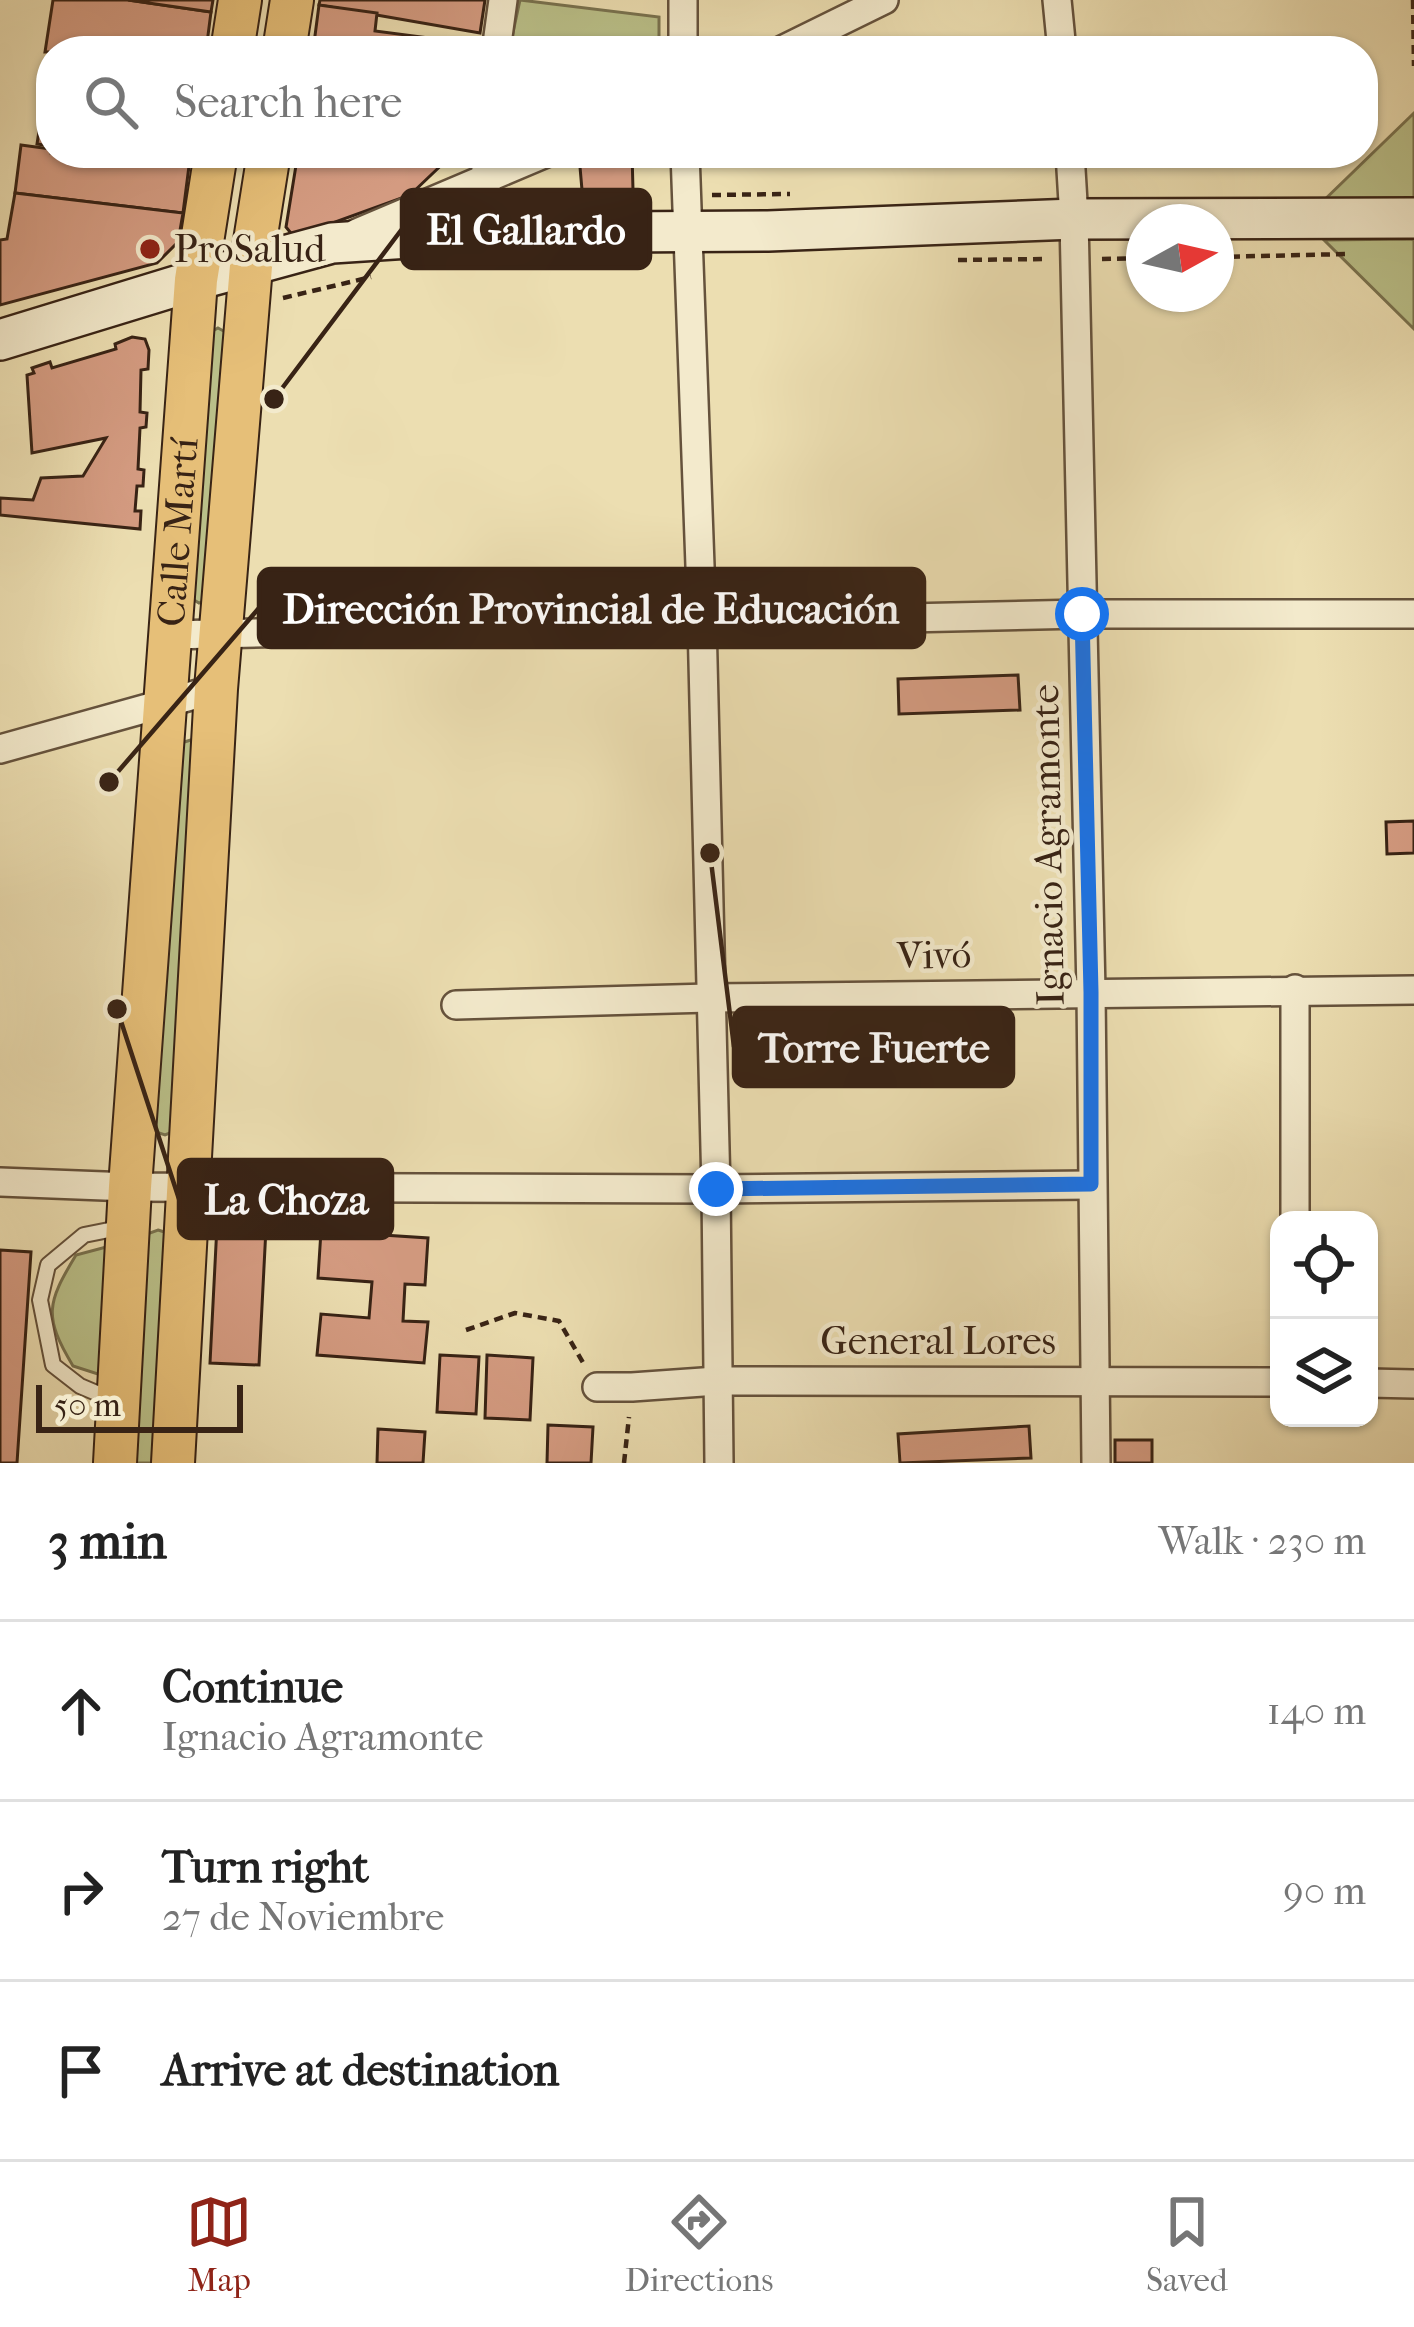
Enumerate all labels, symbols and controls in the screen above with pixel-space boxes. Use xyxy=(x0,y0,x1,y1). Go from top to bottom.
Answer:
search box xyxy=(36,36,1378,168)
icon: search xyxy=(78,69,144,135)
text: Search here xyxy=(174,76,402,129)
callout: El Gallardo xyxy=(402,190,650,268)
north arrow xyxy=(1126,204,1234,312)
text: El Gallardo xyxy=(426,206,626,255)
place label: ProSalud xyxy=(174,226,326,272)
marker: ProSalud xyxy=(137,236,163,262)
street label: Calle Martí xyxy=(148,436,207,628)
callout: Dirección Provincial de Educación xyxy=(259,569,924,647)
text: Dirección Provincial de Educación xyxy=(282,585,900,634)
route start xyxy=(1055,587,1109,641)
street label: Ignacio Agramonte xyxy=(1022,684,1074,1006)
street label: Vivó xyxy=(895,931,972,979)
callout: Torre Fuerte xyxy=(734,1008,1013,1086)
text: Torre Fuerte xyxy=(757,1024,990,1073)
callout: La Choza xyxy=(179,1160,392,1238)
route end xyxy=(689,1162,743,1216)
text: La Choza xyxy=(204,1176,370,1225)
map controls xyxy=(1270,1211,1378,1427)
button: locate xyxy=(1270,1211,1378,1319)
street label: General Lores xyxy=(820,1318,1056,1364)
button: layers xyxy=(1270,1319,1378,1427)
scale bar xyxy=(36,1379,243,1432)
text: 50 m xyxy=(54,1386,121,1425)
text: 3 min xyxy=(48,1511,167,1571)
text: Walk · 230 m xyxy=(1159,1518,1366,1564)
text: Continue xyxy=(162,1661,343,1714)
icon: ahead xyxy=(48,1678,114,1744)
text: 140 m xyxy=(1267,1688,1366,1734)
text: Ignacio Agramonte xyxy=(162,1714,484,1760)
text: Turn right xyxy=(162,1841,369,1894)
icon: right xyxy=(48,1858,114,1924)
text: 90 m xyxy=(1283,1868,1366,1914)
text: 27 de Noviembre xyxy=(162,1894,444,1940)
icon: arrive xyxy=(48,2038,114,2104)
text: Arrive at destination xyxy=(162,2044,559,2097)
tab: Map xyxy=(186,2189,252,2300)
tab: Directions xyxy=(625,2189,773,2300)
tab: Saved xyxy=(1146,2189,1228,2300)

